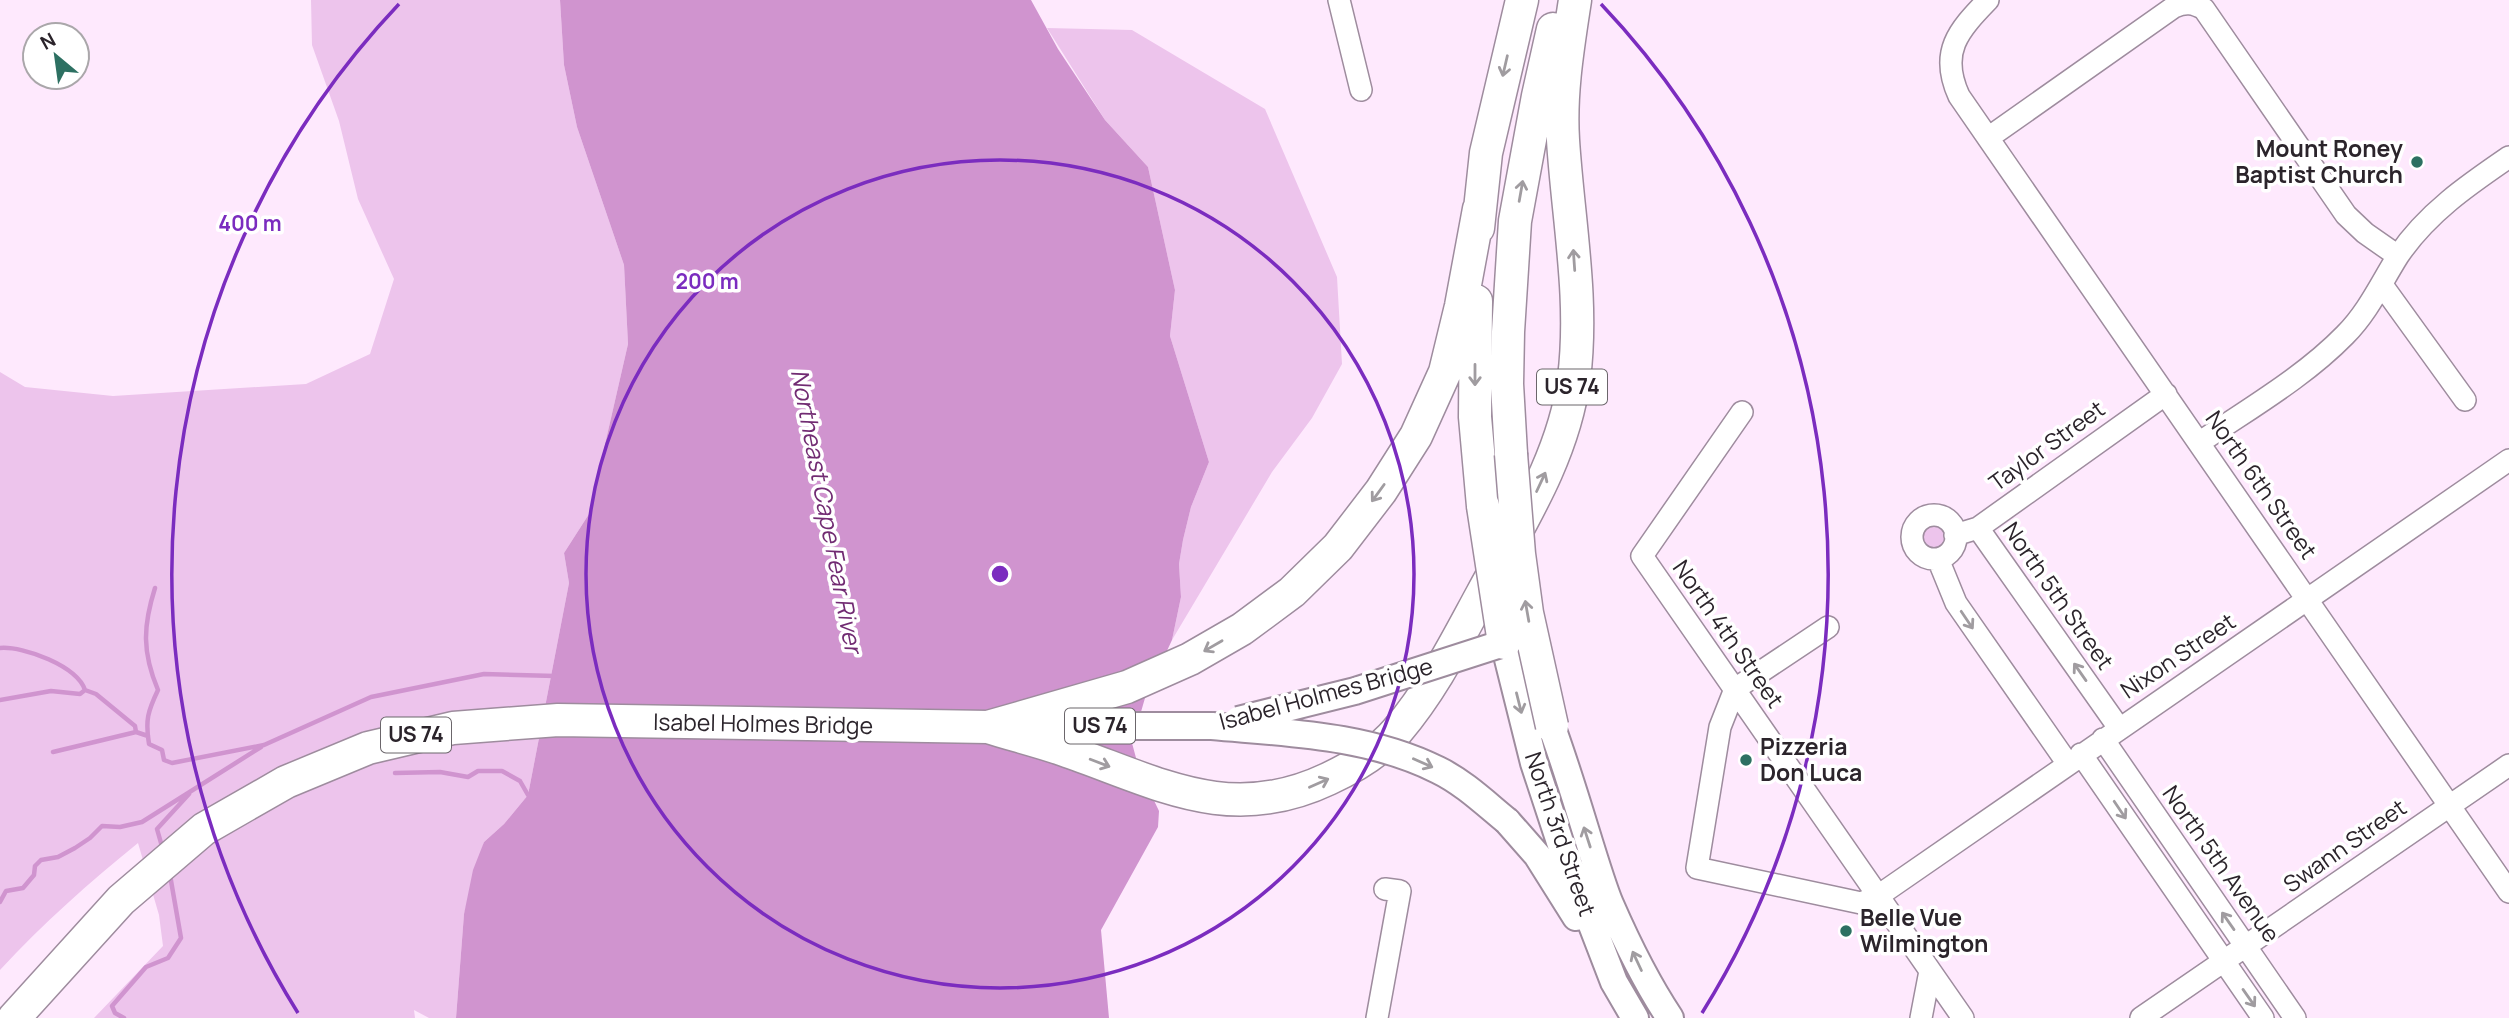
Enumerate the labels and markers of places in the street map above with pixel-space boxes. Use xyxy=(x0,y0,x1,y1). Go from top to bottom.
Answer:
place label: Mount Roney Baptist Church xyxy=(2235,132,2403,190)
marker: Mount Roney Baptist Church xyxy=(2409,154,2425,170)
centre of rings xyxy=(988,562,1012,586)
place label: Pizzeria Don Luca xyxy=(1760,730,1862,788)
marker: Pizzeria Don Luca xyxy=(1738,752,1754,768)
place label: Belle Vue Wilmington xyxy=(1860,901,1989,959)
marker: Belle Vue Wilmington xyxy=(1838,923,1854,939)

